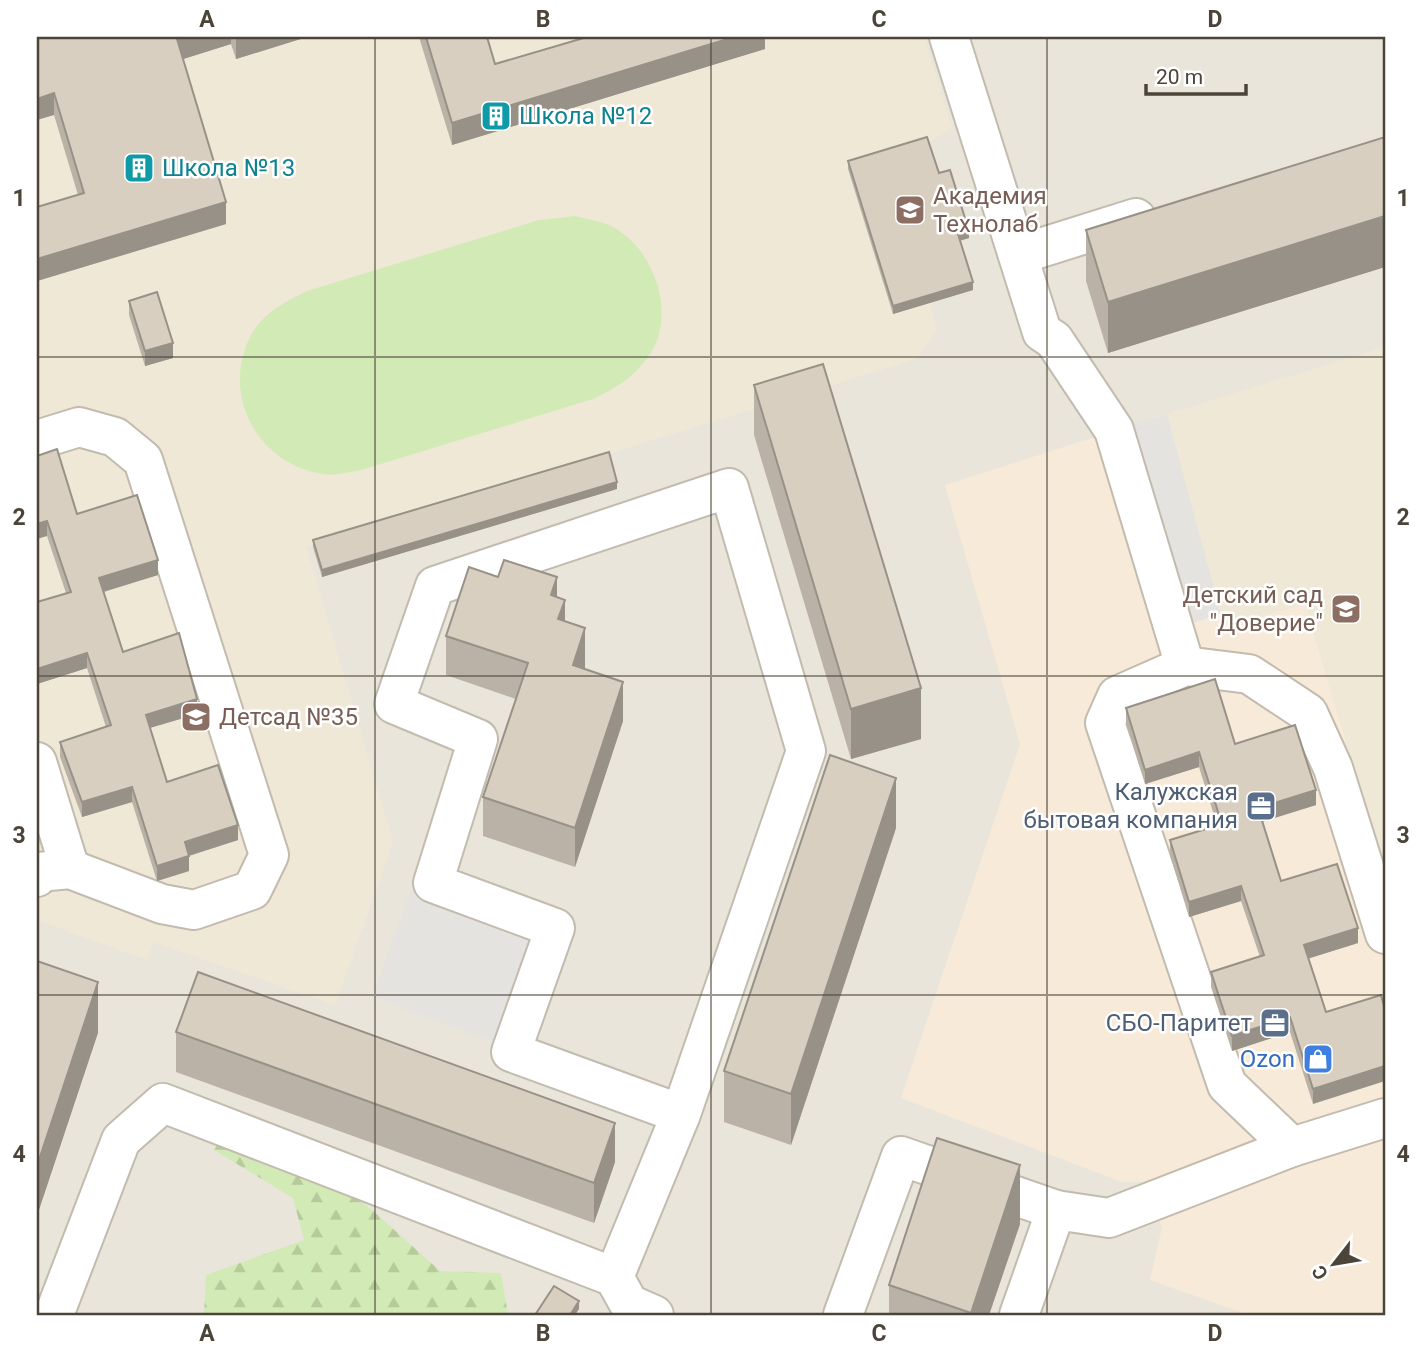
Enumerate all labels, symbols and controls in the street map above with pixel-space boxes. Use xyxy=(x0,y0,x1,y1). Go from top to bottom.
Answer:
text: A xyxy=(199,6,215,33)
text: B xyxy=(536,6,550,33)
text: C xyxy=(871,6,887,33)
text: D xyxy=(1208,6,1222,33)
scale bar xyxy=(1146,52,1245,96)
text: 20 m xyxy=(1156,65,1203,89)
building icon: Школа №12 xyxy=(479,99,513,133)
place label: Школа №12 xyxy=(519,102,652,130)
building icon: Школа №13 xyxy=(122,151,156,185)
place label: Школа №13 xyxy=(162,154,295,182)
place label: Академия Технолаб xyxy=(933,182,1047,238)
text: 1 xyxy=(12,185,26,212)
text: 1 xyxy=(1396,185,1410,212)
school or university icon: Академия Технолаб xyxy=(893,193,927,227)
text: 2 xyxy=(12,504,26,531)
text: 2 xyxy=(1396,504,1410,531)
place label: Детский сад "Доверие" xyxy=(1182,581,1323,637)
school or university icon: Детский сад "Доверие" xyxy=(1329,592,1363,626)
school or university icon: Детсад №35 xyxy=(179,700,213,734)
place label: Детсад №35 xyxy=(219,703,358,731)
place label: Калужская бытовая компания xyxy=(1023,778,1238,834)
office icon: Калужская бытовая компания xyxy=(1244,789,1278,823)
text: 3 xyxy=(12,822,26,849)
text: 3 xyxy=(1396,822,1410,849)
office icon: СБО-Паритет xyxy=(1258,1006,1292,1040)
place label: СБО-Паритет xyxy=(1106,1009,1252,1037)
shop icon: Ozon xyxy=(1301,1042,1335,1076)
place label: Ozon xyxy=(1240,1045,1295,1073)
text: 4 xyxy=(12,1141,26,1168)
text: 4 xyxy=(1396,1141,1410,1168)
north arrow xyxy=(1300,1230,1370,1300)
text: С xyxy=(1307,1261,1333,1284)
text: A xyxy=(199,1320,215,1347)
text: B xyxy=(536,1320,550,1347)
text: C xyxy=(871,1320,887,1347)
text: D xyxy=(1208,1320,1222,1347)

